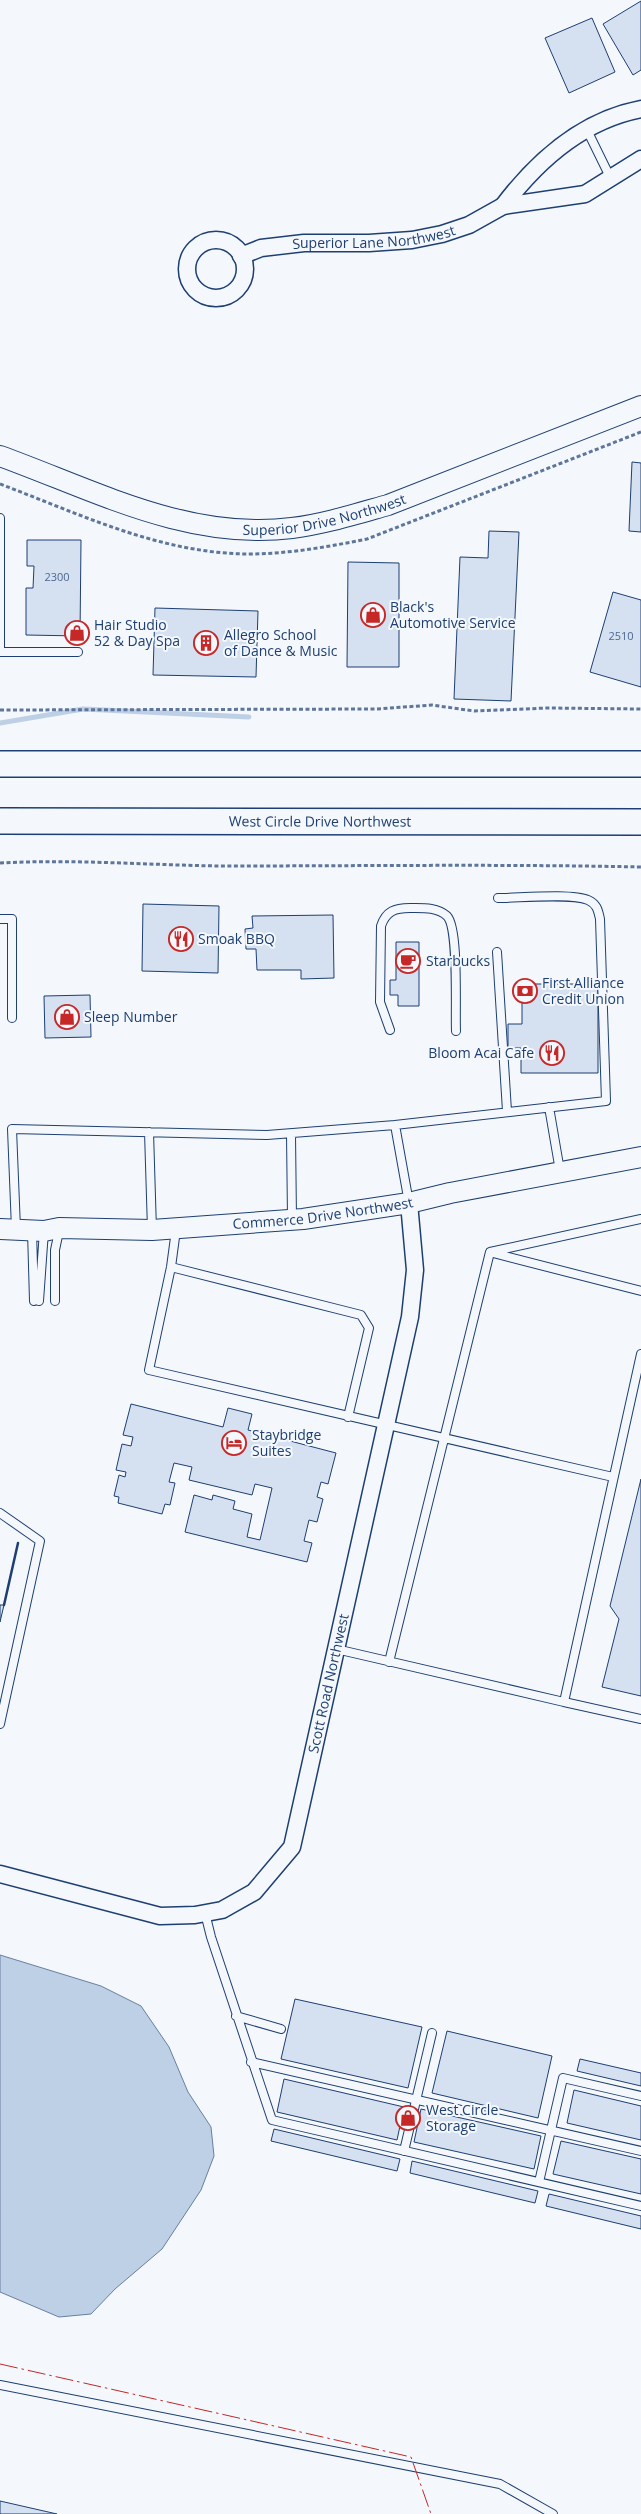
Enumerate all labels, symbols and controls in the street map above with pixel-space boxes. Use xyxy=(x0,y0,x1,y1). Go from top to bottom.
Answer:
street label: Superior Lane Northwest xyxy=(291,220,457,253)
street label: Superior Drive Northwest xyxy=(242,489,408,539)
house number: 2300 xyxy=(44,569,70,584)
place label: Black's Automotive Service xyxy=(390,597,516,632)
shop icon: Black's Automotive Service xyxy=(360,602,386,628)
place label: Hair Studio 52 & Day Spa xyxy=(94,615,180,650)
shop icon: Hair Studio 52 & Day Spa xyxy=(64,620,90,646)
place label: Allegro School of Dance & Music xyxy=(224,625,338,660)
house number: 2510 xyxy=(608,628,634,643)
building icon: Allegro School of Dance & Music xyxy=(193,630,219,656)
street label: West Circle Drive Northwest xyxy=(229,811,411,831)
restaurant icon: Smoak BBQ xyxy=(168,926,194,952)
place label: Smoak BBQ xyxy=(198,929,275,948)
cafe icon: Starbucks xyxy=(395,948,421,974)
place label: Starbucks xyxy=(426,951,490,970)
place label: First Alliance Credit Union xyxy=(542,973,624,1008)
bank icon: First Alliance Credit Union xyxy=(512,978,538,1004)
shop icon: Sleep Number xyxy=(54,1004,80,1030)
place label: Sleep Number xyxy=(84,1007,178,1026)
restaurant icon: Bloom Acai Cafe xyxy=(539,1040,565,1066)
place label: Bloom Acai Cafe xyxy=(428,1043,534,1062)
street label: Commerce Drive Northwest xyxy=(232,1192,415,1233)
place label: Staybridge Suites xyxy=(252,1425,321,1460)
hotel icon: Staybridge Suites xyxy=(221,1430,247,1456)
street label: Scott Road Northwest xyxy=(303,1612,353,1755)
place label: West Circle Storage xyxy=(426,2100,498,2135)
shop icon: West Circle Storage xyxy=(395,2105,421,2131)

